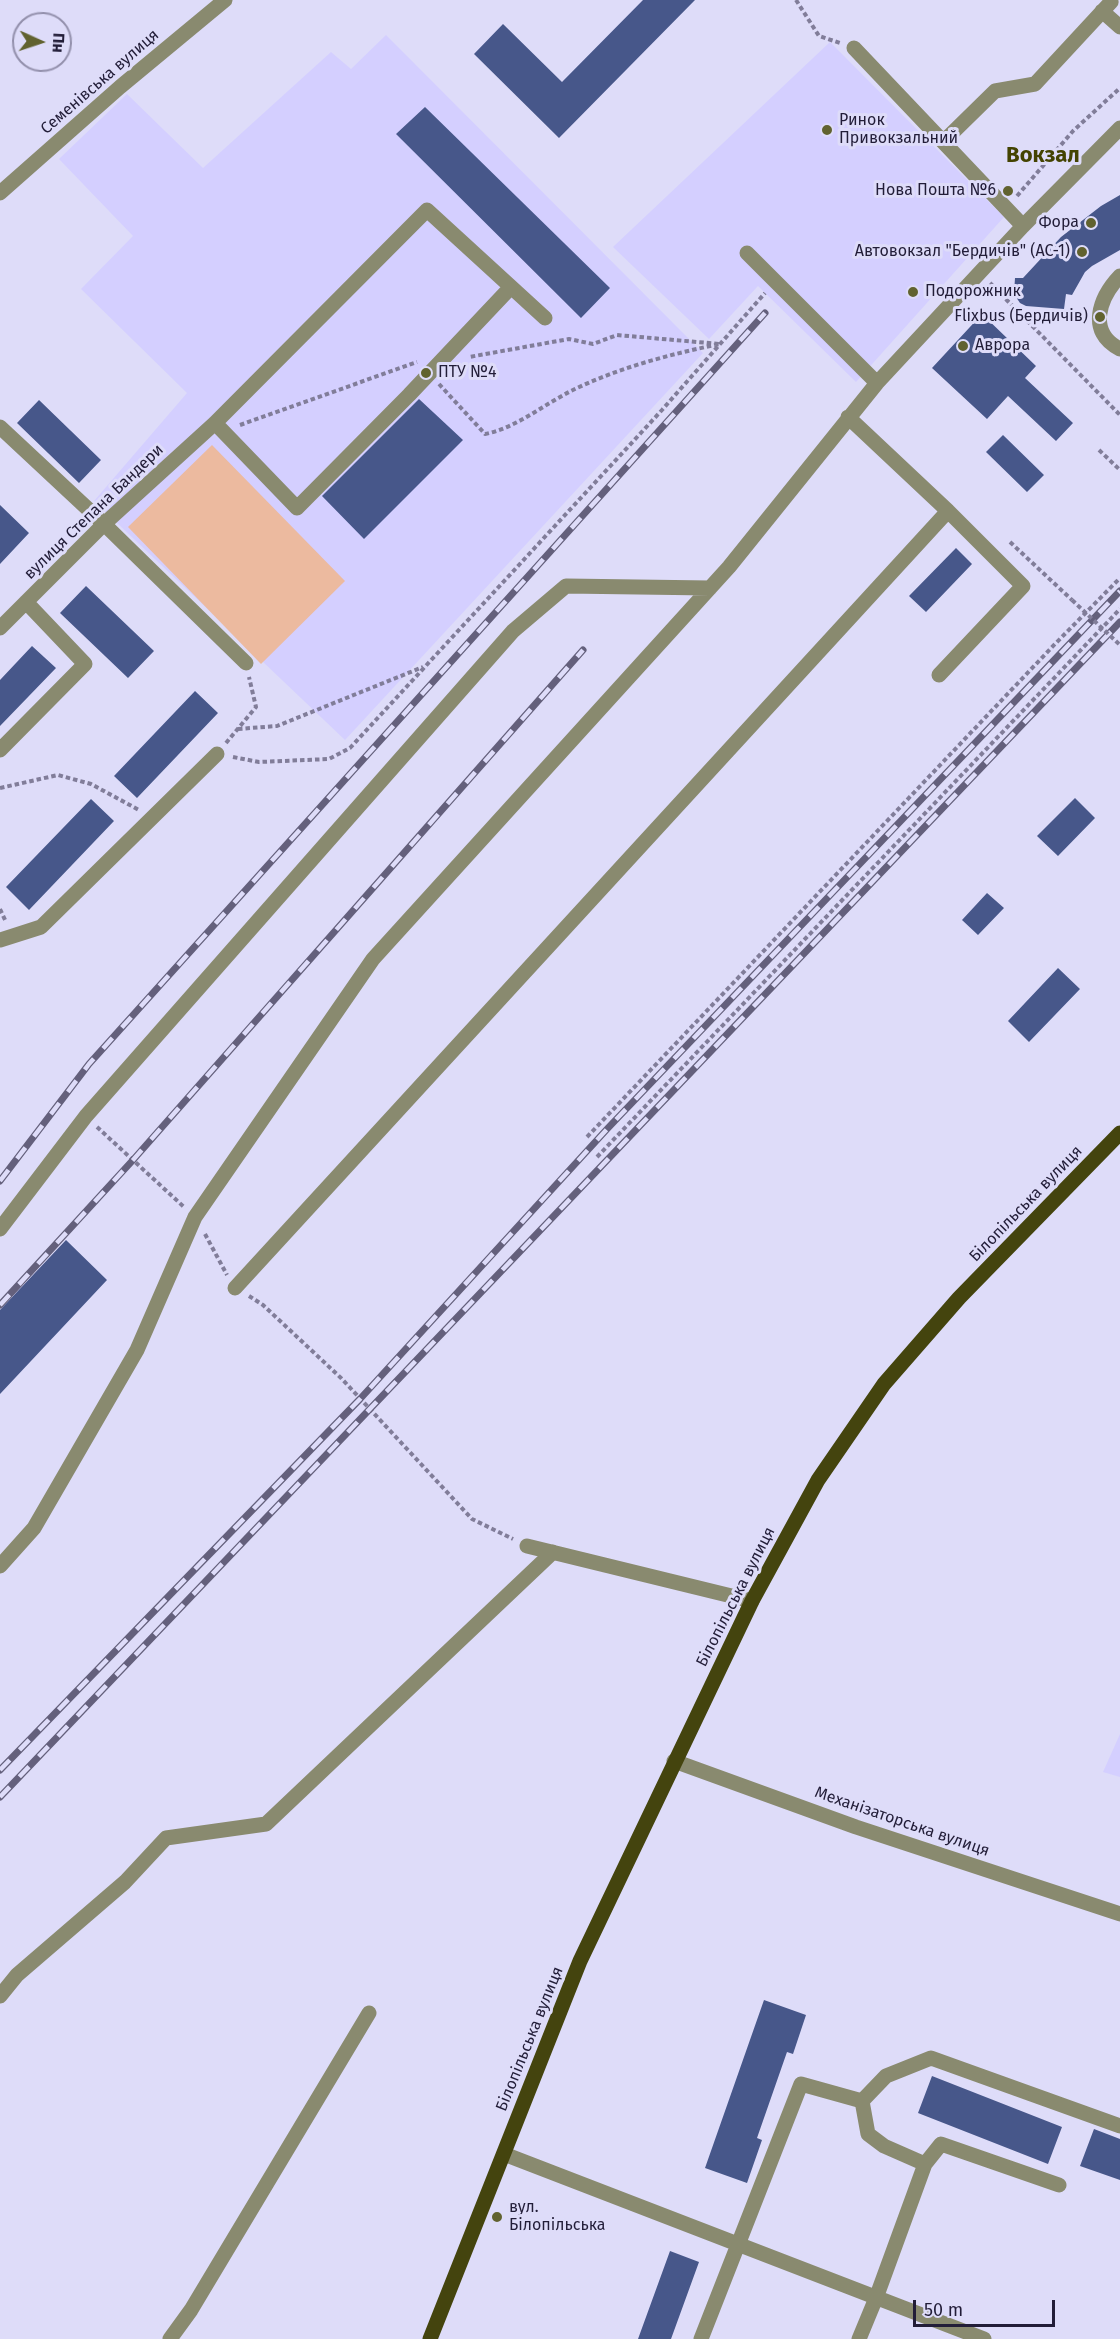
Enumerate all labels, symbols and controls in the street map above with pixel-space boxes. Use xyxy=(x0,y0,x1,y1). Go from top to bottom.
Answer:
north arrow xyxy=(12,12,72,72)
street label: Семенівська вулиця xyxy=(37,25,163,139)
text: Пн xyxy=(48,32,68,53)
place label: Ринок Привокзальний xyxy=(839,111,958,149)
marker: Ринок Привокзальний xyxy=(820,123,834,137)
district label: Вокзал xyxy=(1006,143,1080,169)
place label: Нова Пошта №6 xyxy=(875,181,996,201)
marker: Нова Пошта №6 xyxy=(1001,184,1015,198)
place label: Фора xyxy=(1038,213,1079,233)
marker: Фора xyxy=(1084,216,1098,230)
place label: Автовокзал "Бердичів" (АС-1) xyxy=(855,242,1070,262)
marker: Автовокзал "Бердичів" (АС-1) xyxy=(1075,245,1089,259)
place label: Подорожник xyxy=(925,282,1021,302)
marker: Подорожник xyxy=(906,285,920,299)
place label: Flixbus (Бердичів) xyxy=(954,307,1088,327)
marker: Flixbus (Бердичів) xyxy=(1093,310,1107,324)
place label: Аврора xyxy=(975,336,1030,356)
marker: Аврора xyxy=(956,339,970,353)
place label: ПТУ №4 xyxy=(438,363,496,383)
marker: ПТУ №4 xyxy=(419,366,433,380)
street label: вулиця Степана Бандери xyxy=(20,440,168,584)
street label: Білопільська вулиця xyxy=(966,1142,1086,1266)
street label: Білопільська вулиця xyxy=(692,1524,780,1670)
street label: Механізаторська вулиця xyxy=(812,1783,992,1861)
street label: Білопільська вулиця xyxy=(492,1964,568,2114)
place label: вул. Білопільська xyxy=(509,2198,605,2236)
marker: вул. Білопільська xyxy=(490,2210,504,2224)
scale bar xyxy=(916,2288,1058,2326)
text: 50 m xyxy=(924,2299,963,2321)

